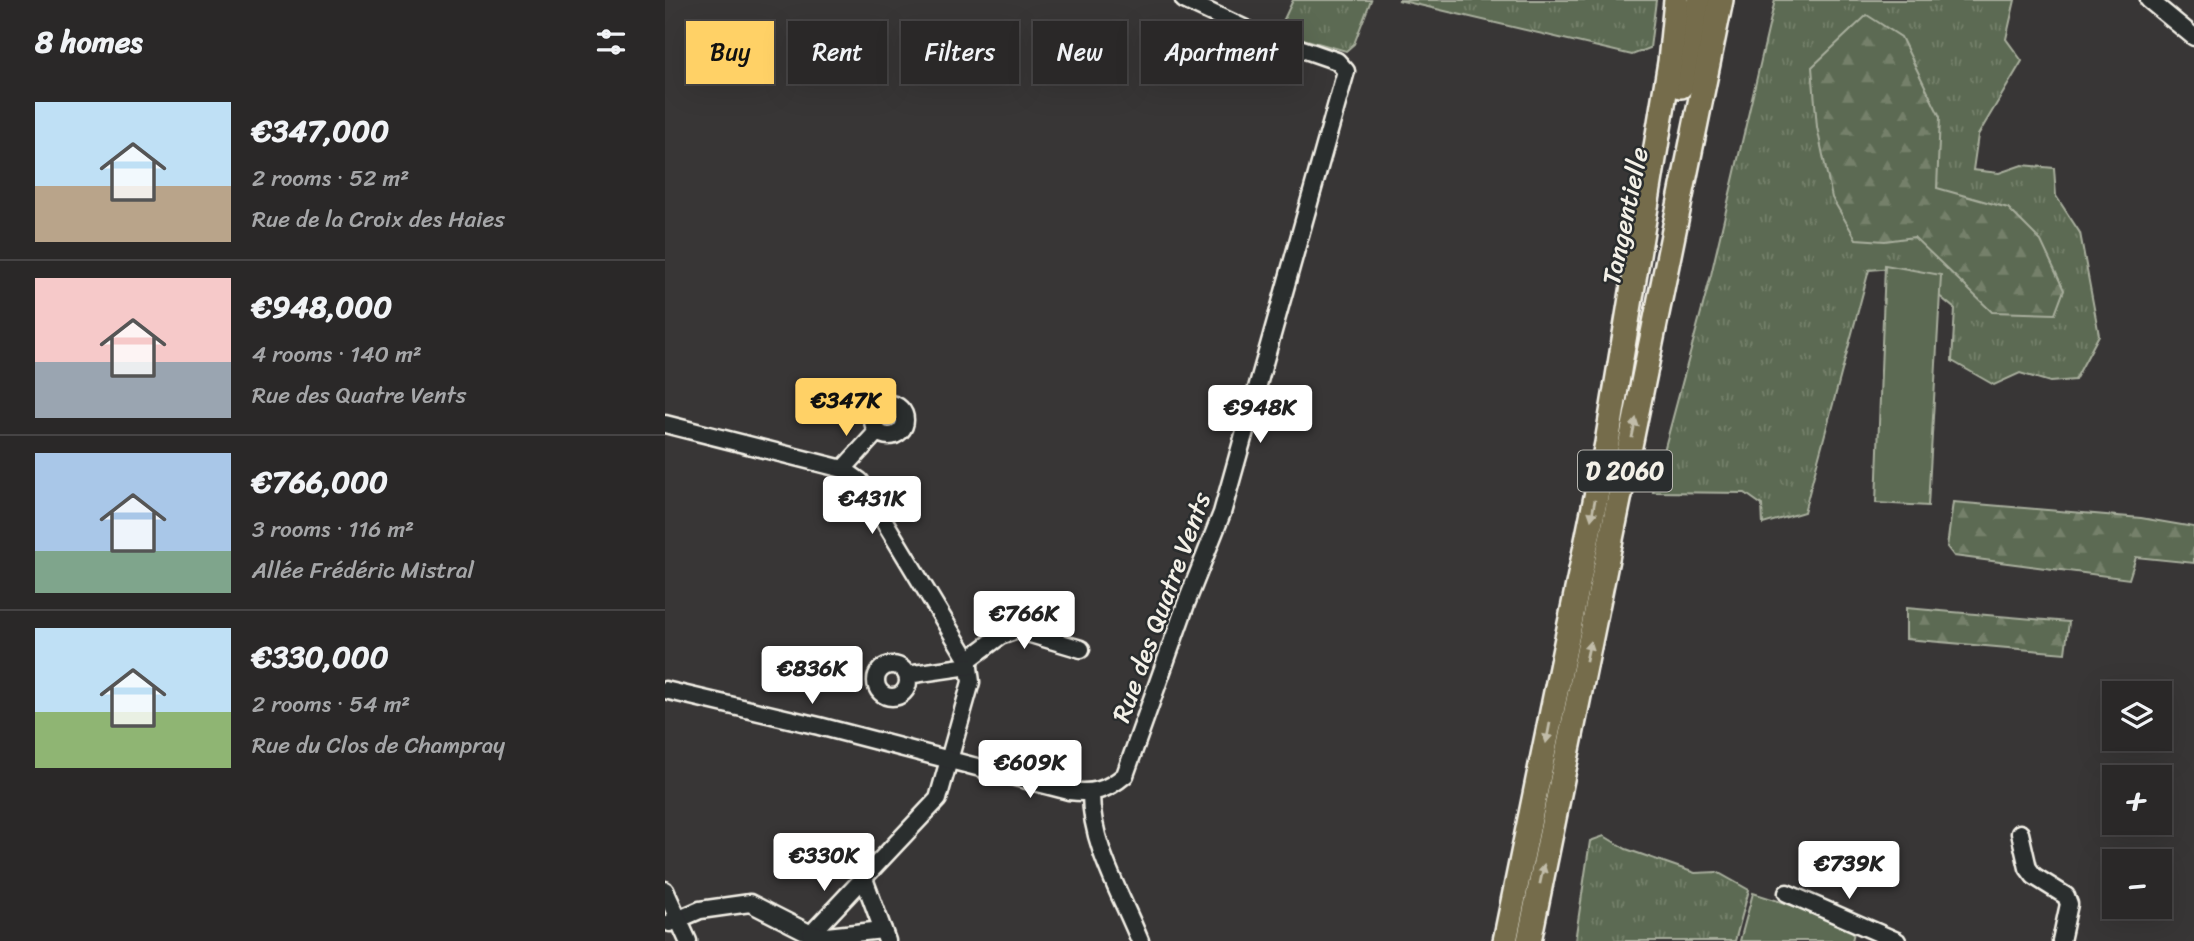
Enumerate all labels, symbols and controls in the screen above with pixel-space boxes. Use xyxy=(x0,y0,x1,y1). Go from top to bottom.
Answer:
text: 8 homes xyxy=(35,15,143,69)
chip: Buy xyxy=(686,21,774,84)
chip: Rent xyxy=(788,21,887,84)
chip: Filters xyxy=(901,21,1019,84)
chip: New xyxy=(1033,21,1127,84)
chip: Apartment xyxy=(1141,21,1302,84)
icon: filters xyxy=(592,23,630,61)
text: €347,000 xyxy=(252,104,389,158)
icon: home xyxy=(91,130,175,214)
street label: Tangentielle xyxy=(1588,143,1662,289)
text: 2 rooms · 52 m² xyxy=(252,158,409,199)
text: Rue de la Croix des Haies xyxy=(252,199,505,240)
text: €948,000 xyxy=(252,280,392,334)
icon: home xyxy=(91,306,175,390)
text: 4 rooms · 140 m² xyxy=(252,334,422,375)
text: Rue des Quatre Vents xyxy=(252,375,466,416)
pin: €347K xyxy=(797,378,895,438)
text: €347K xyxy=(811,380,881,421)
pin: €948K xyxy=(1211,386,1309,445)
text: €948K xyxy=(1224,387,1296,428)
one-way arrow xyxy=(1629,417,1640,439)
road number: D 2060 xyxy=(1578,450,1672,492)
text: €766,000 xyxy=(252,455,388,509)
pin: €431K xyxy=(823,476,921,536)
text: €431K xyxy=(839,478,905,519)
icon: home xyxy=(91,481,175,565)
street label: Rue des Quatre Vents xyxy=(1098,484,1224,729)
one-way arrow xyxy=(1587,499,1598,521)
text: 3 rooms · 116 m² xyxy=(252,509,414,550)
text: Allée Frédéric Mistral xyxy=(252,550,474,591)
pin: €766K xyxy=(975,592,1073,651)
text: €766K xyxy=(990,593,1058,634)
text: €330,000 xyxy=(252,630,389,684)
one-way arrow xyxy=(1583,640,1594,662)
pin: €836K xyxy=(763,646,861,706)
text: €836K xyxy=(778,648,846,689)
icon: home xyxy=(91,656,175,740)
map controls xyxy=(2102,681,2172,919)
button: layers xyxy=(2102,681,2172,751)
text: 2 rooms · 54 m² xyxy=(252,684,410,725)
one-way arrow xyxy=(1542,722,1553,744)
text: Rue du Clos de Champray xyxy=(252,725,505,766)
pin: €609K xyxy=(981,740,1079,800)
text: €609K xyxy=(995,742,1065,783)
button: + xyxy=(2102,765,2172,835)
pin: €330K xyxy=(775,834,873,893)
text: €330K xyxy=(789,835,859,876)
pin: €739K xyxy=(1800,842,1898,901)
text: €739K xyxy=(1814,843,1884,884)
button: − xyxy=(2102,849,2172,919)
one-way arrow xyxy=(1537,863,1548,885)

